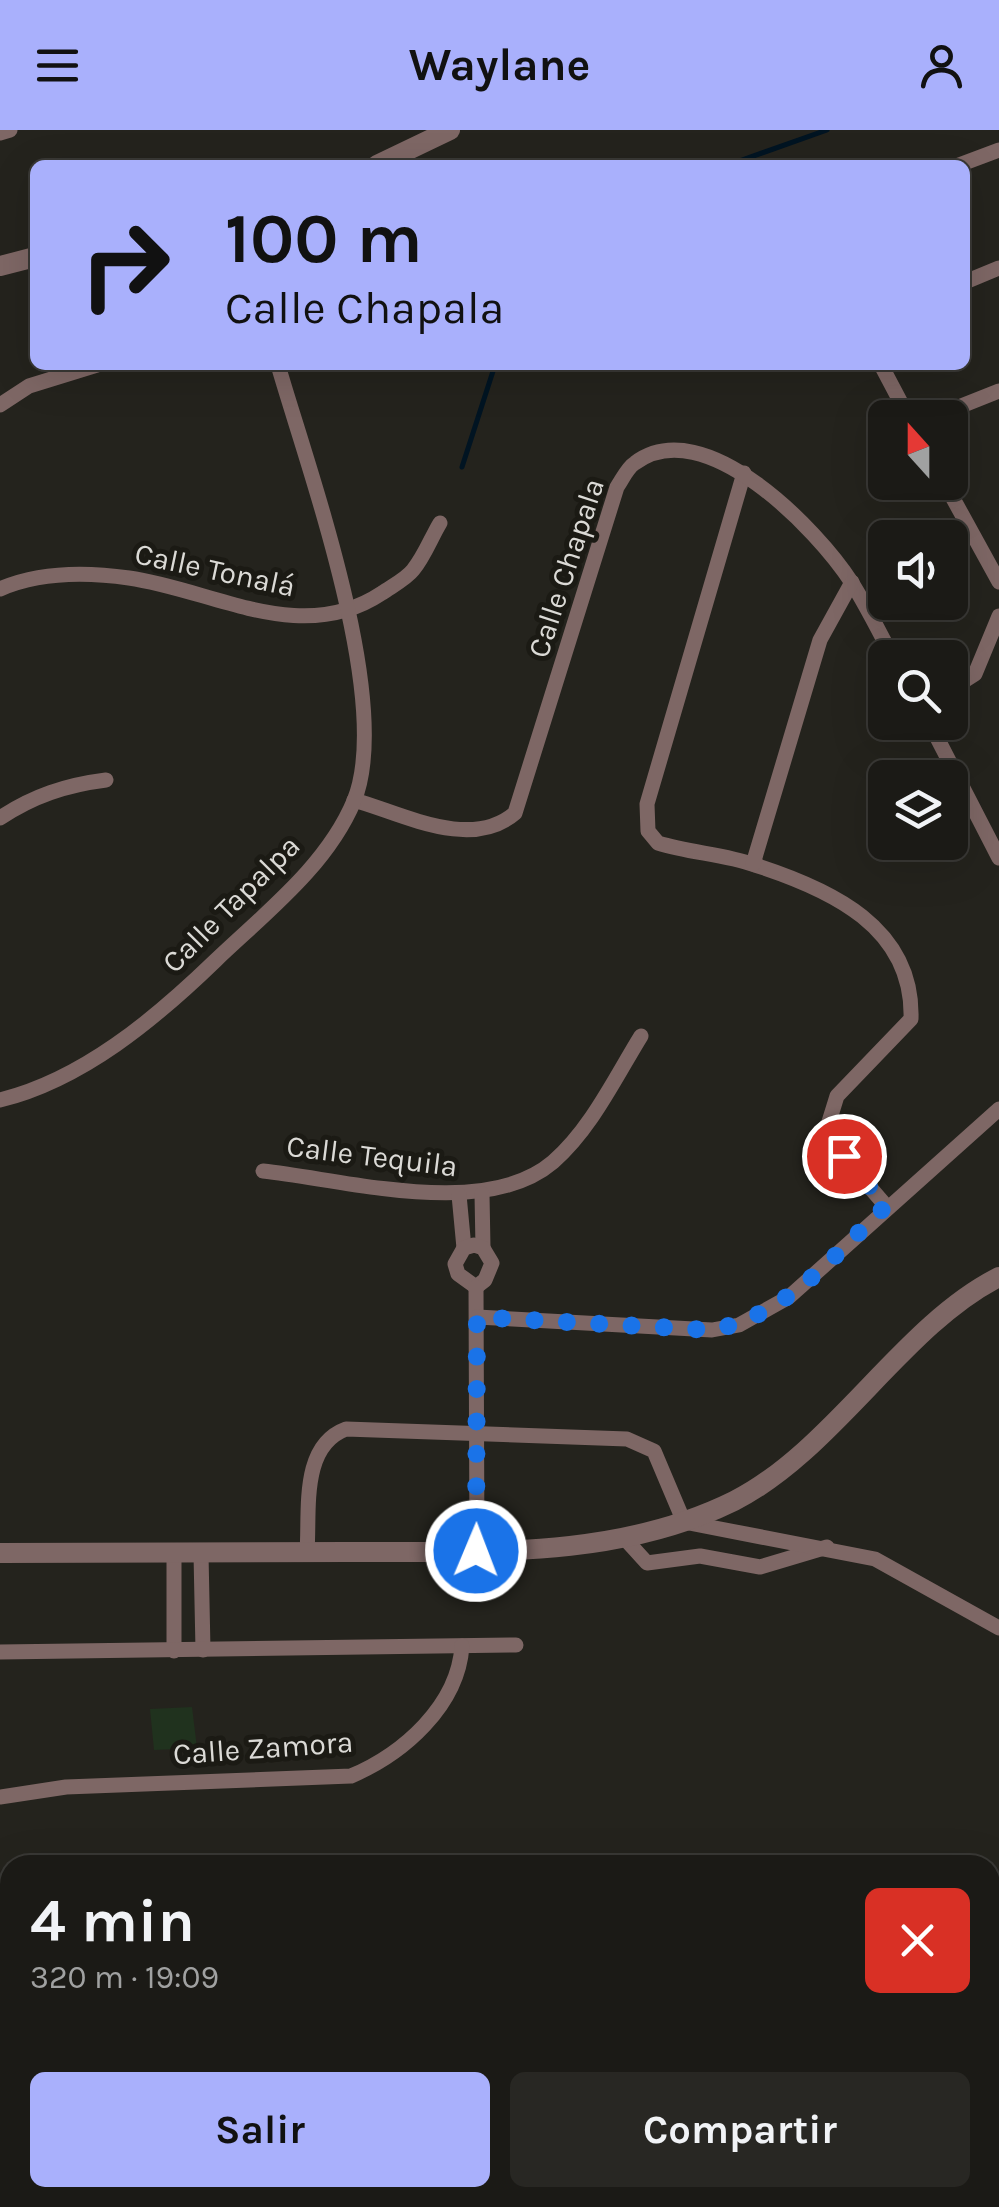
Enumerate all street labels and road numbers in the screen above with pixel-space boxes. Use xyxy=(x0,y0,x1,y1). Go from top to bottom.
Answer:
street label: Calle Chapala xyxy=(520,474,612,662)
street label: Calle Tonalá xyxy=(132,535,298,605)
street label: Calle Tapalpa xyxy=(155,828,307,980)
street label: Calle Tequila xyxy=(284,1128,460,1184)
street label: Calle Zamora xyxy=(172,1724,354,1772)

